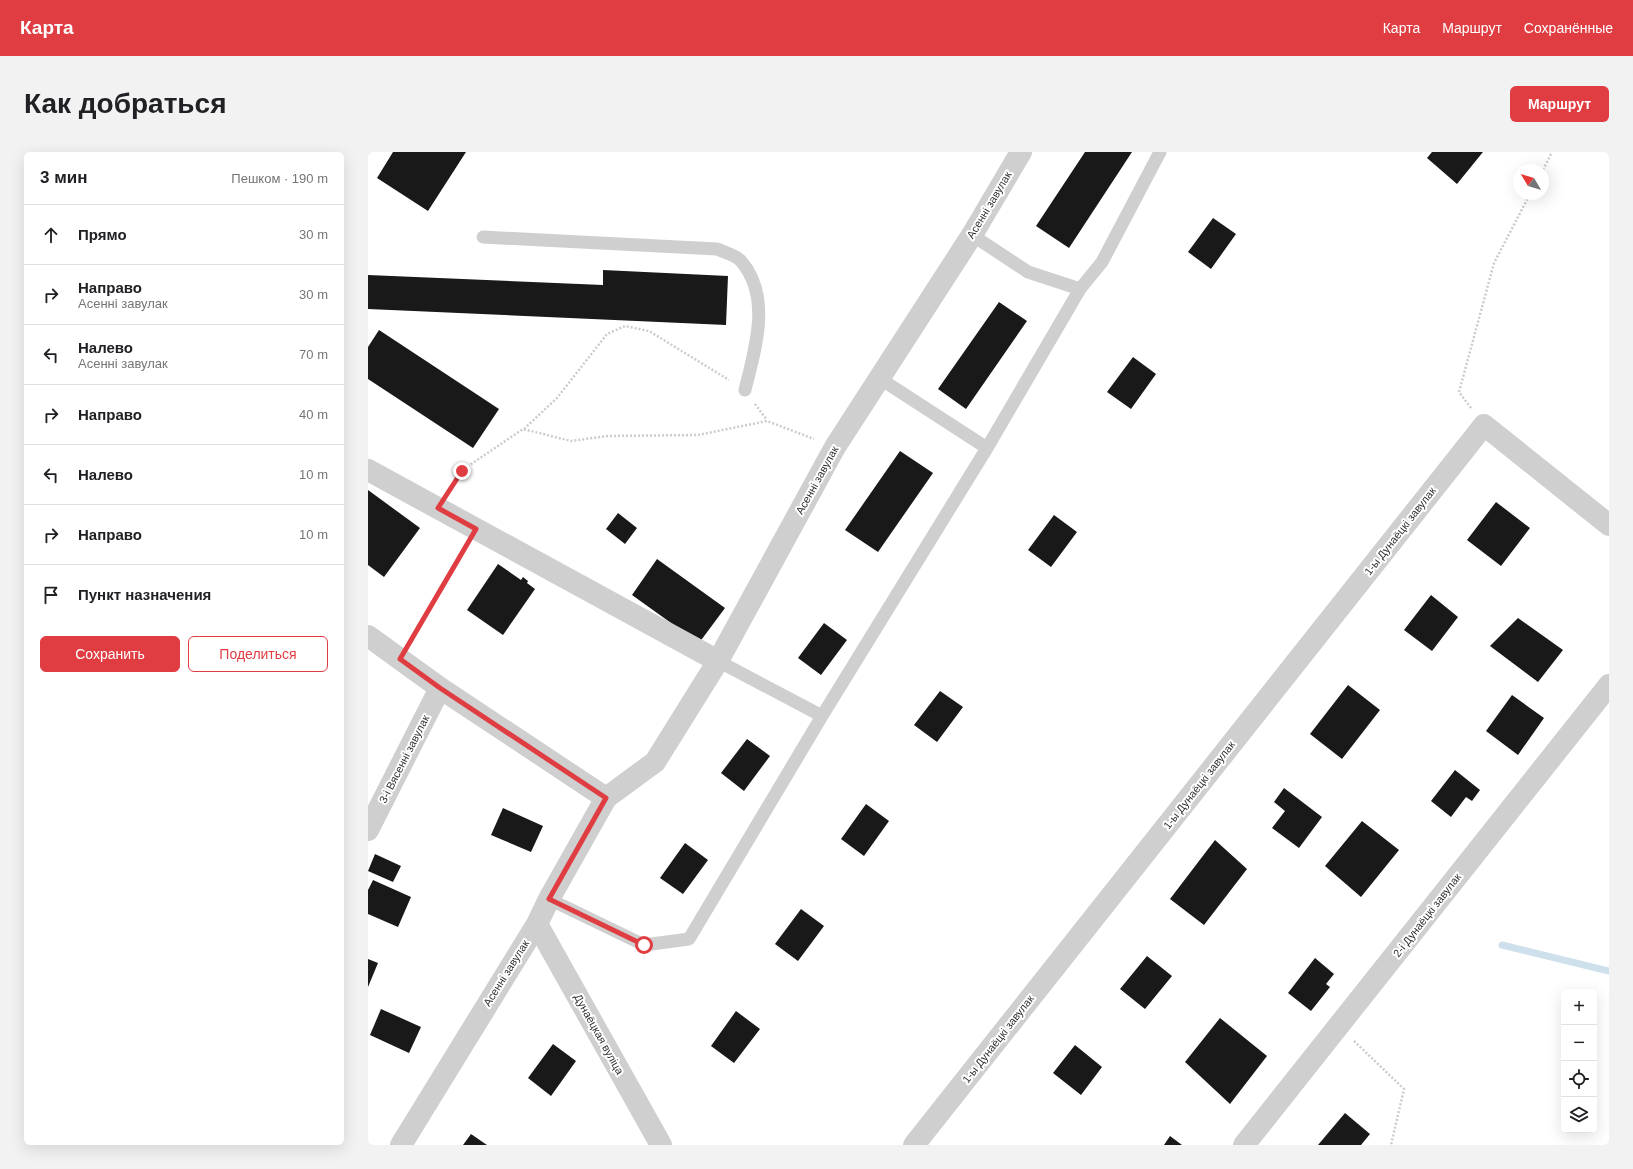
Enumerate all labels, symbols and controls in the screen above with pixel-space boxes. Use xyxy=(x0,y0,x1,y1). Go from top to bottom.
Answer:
text: Карта xyxy=(20,17,74,38)
text: Карта xyxy=(1383,20,1420,36)
text: Маршрут xyxy=(1442,20,1502,36)
text: Сохранённые xyxy=(1524,20,1613,36)
button: Маршрут xyxy=(1510,86,1609,122)
text: Как добраться xyxy=(24,88,226,119)
north arrow xyxy=(1513,164,1549,200)
text: 3 мин xyxy=(40,168,87,187)
street label: Асенні завулак xyxy=(964,169,1014,241)
text: Пешком · 190 m xyxy=(231,171,328,186)
icon: ahead xyxy=(40,224,62,246)
text: Прямо xyxy=(78,226,127,243)
text: 30 m xyxy=(299,227,328,242)
text: Направо xyxy=(78,279,142,296)
icon: right xyxy=(40,284,62,306)
text: 30 m xyxy=(299,287,328,302)
text: Асенні завулак xyxy=(78,296,168,311)
text: Налево xyxy=(78,339,133,356)
icon: left xyxy=(40,344,62,366)
text: 70 m xyxy=(299,347,328,362)
text: Асенні завулак xyxy=(78,356,168,371)
icon: right xyxy=(40,404,62,426)
text: Направо xyxy=(78,406,142,423)
text: 40 m xyxy=(299,407,328,422)
street label: Асенні завулак xyxy=(793,444,841,516)
route end xyxy=(453,462,471,480)
icon: left xyxy=(40,464,62,486)
text: Налево xyxy=(78,466,133,483)
text: 10 m xyxy=(299,467,328,482)
street label: 1-ы Дунаёцкі завулак xyxy=(1362,485,1438,577)
icon: right xyxy=(40,524,62,546)
text: Направо xyxy=(78,526,142,543)
text: 10 m xyxy=(299,527,328,542)
icon: arrive xyxy=(40,584,62,606)
text: Пункт назначения xyxy=(78,586,211,603)
button: Сохранить xyxy=(40,636,180,672)
button: Поделиться xyxy=(188,636,328,672)
street label: 3-і Вясенні завулак xyxy=(377,713,431,805)
street label: 1-ы Дунаёцкі завулак xyxy=(1161,739,1237,831)
street label: 2-і Дунаёцкі завулак xyxy=(1391,871,1463,959)
route start xyxy=(635,936,653,954)
street label: Асенні завулак xyxy=(481,937,531,1008)
map controls xyxy=(1561,989,1597,1133)
button: + xyxy=(1561,989,1597,1025)
street label: Дунаёцкая вуліца xyxy=(572,992,627,1077)
street label: 1-ы Дунаёцкі завулак xyxy=(960,993,1036,1085)
button: − xyxy=(1561,1025,1597,1061)
button: locate xyxy=(1561,1061,1597,1097)
button: layers xyxy=(1561,1097,1597,1133)

